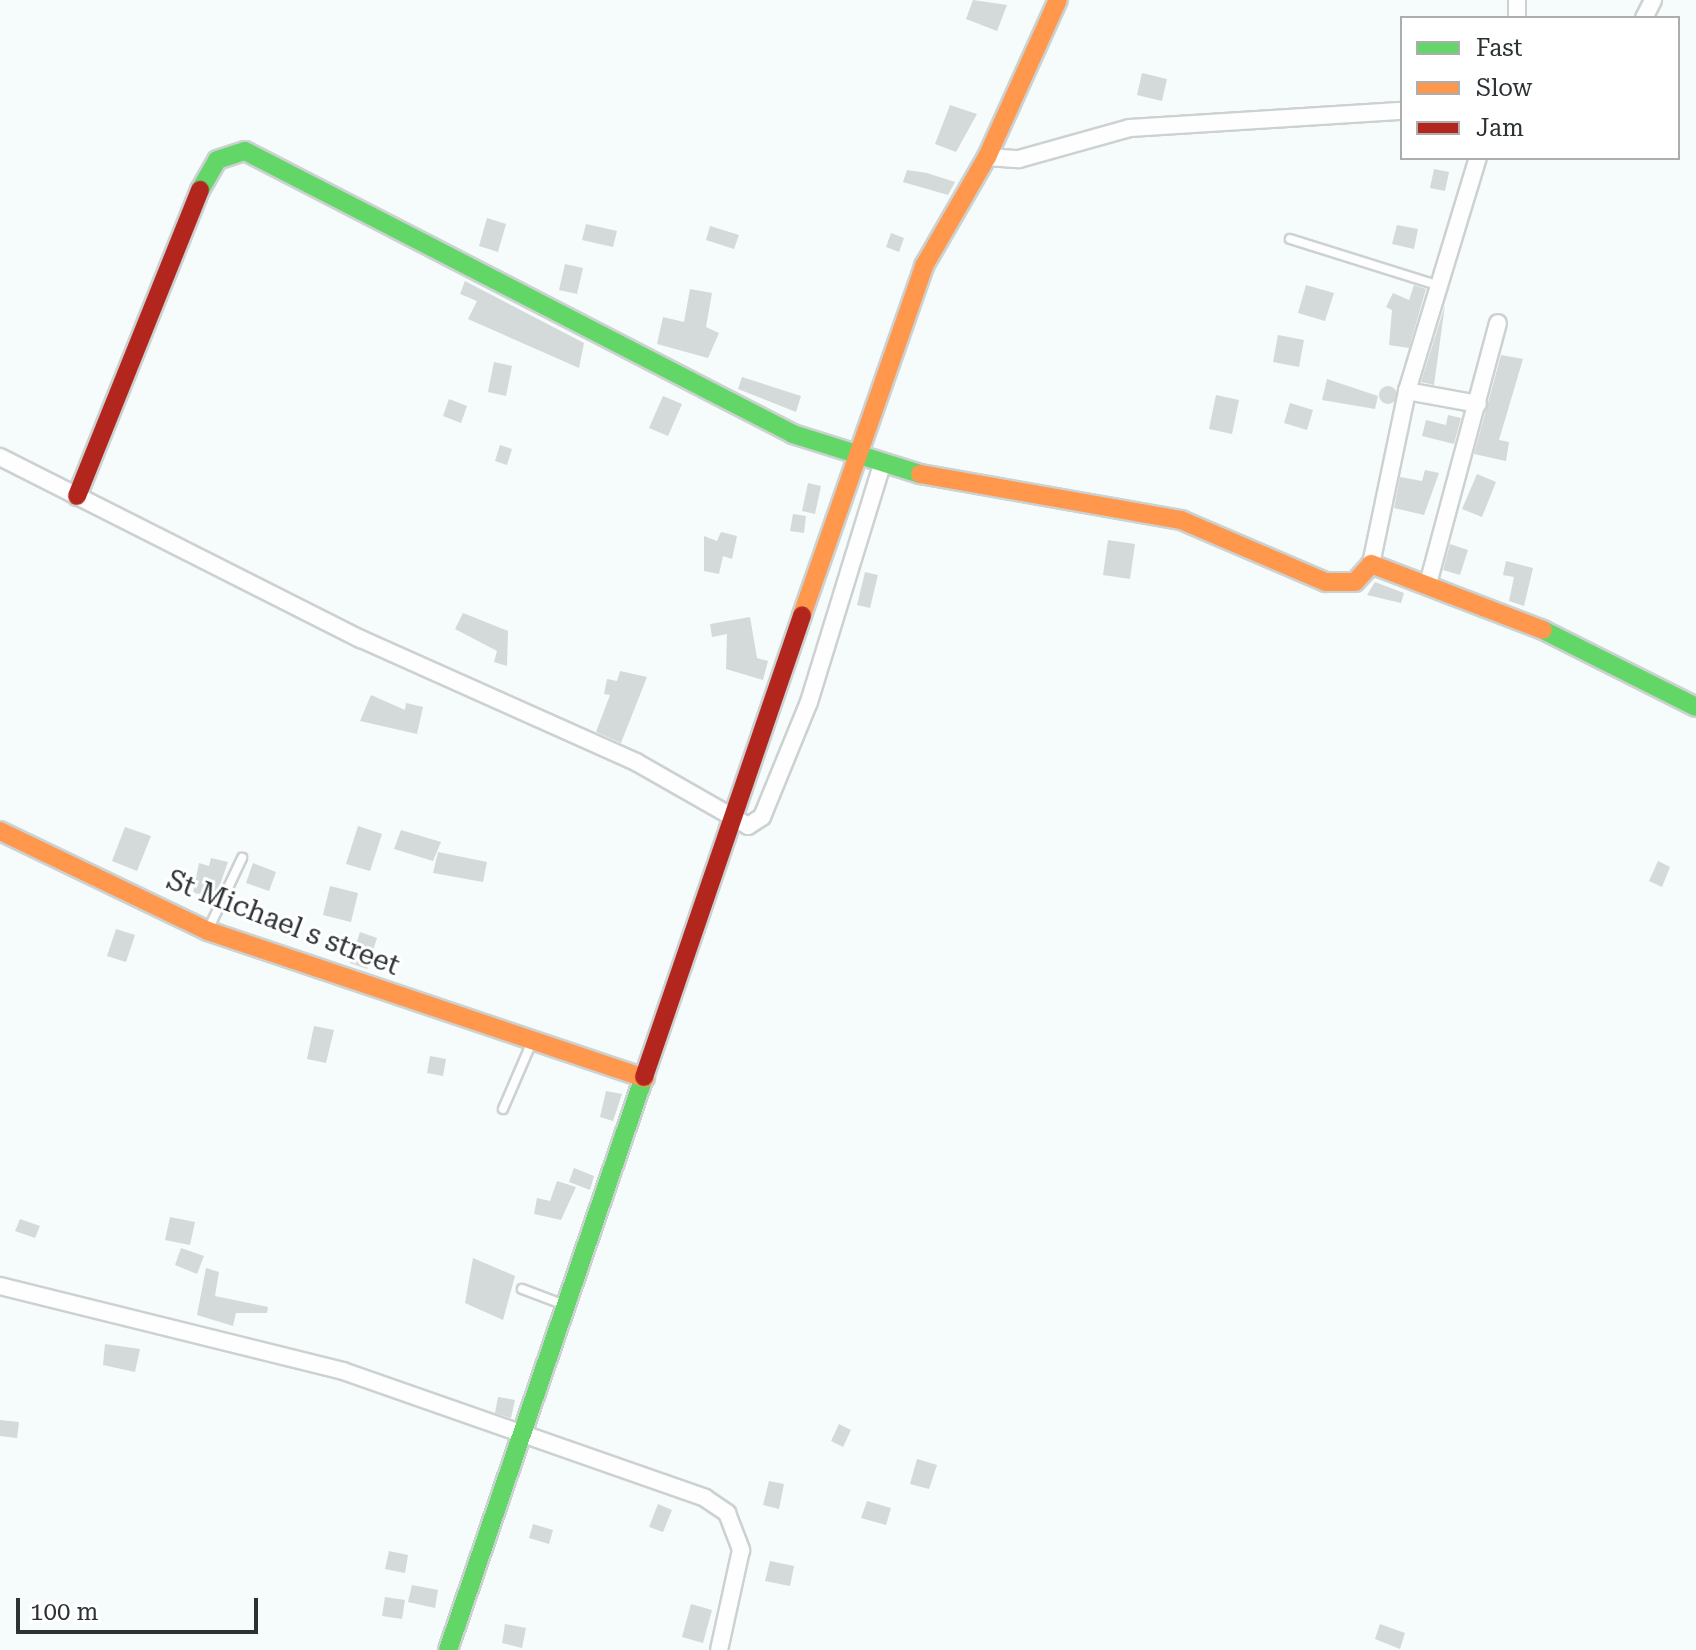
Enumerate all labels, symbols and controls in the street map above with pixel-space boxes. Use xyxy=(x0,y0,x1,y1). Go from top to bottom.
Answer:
legend xyxy=(1400,16,1680,160)
text: Fast xyxy=(1476,34,1523,62)
text: Slow xyxy=(1476,74,1532,102)
text: Jam xyxy=(1476,114,1524,142)
street label: St Michael s street xyxy=(162,863,404,983)
scale bar xyxy=(20,1582,262,1632)
text: 100 m xyxy=(30,1598,98,1626)

